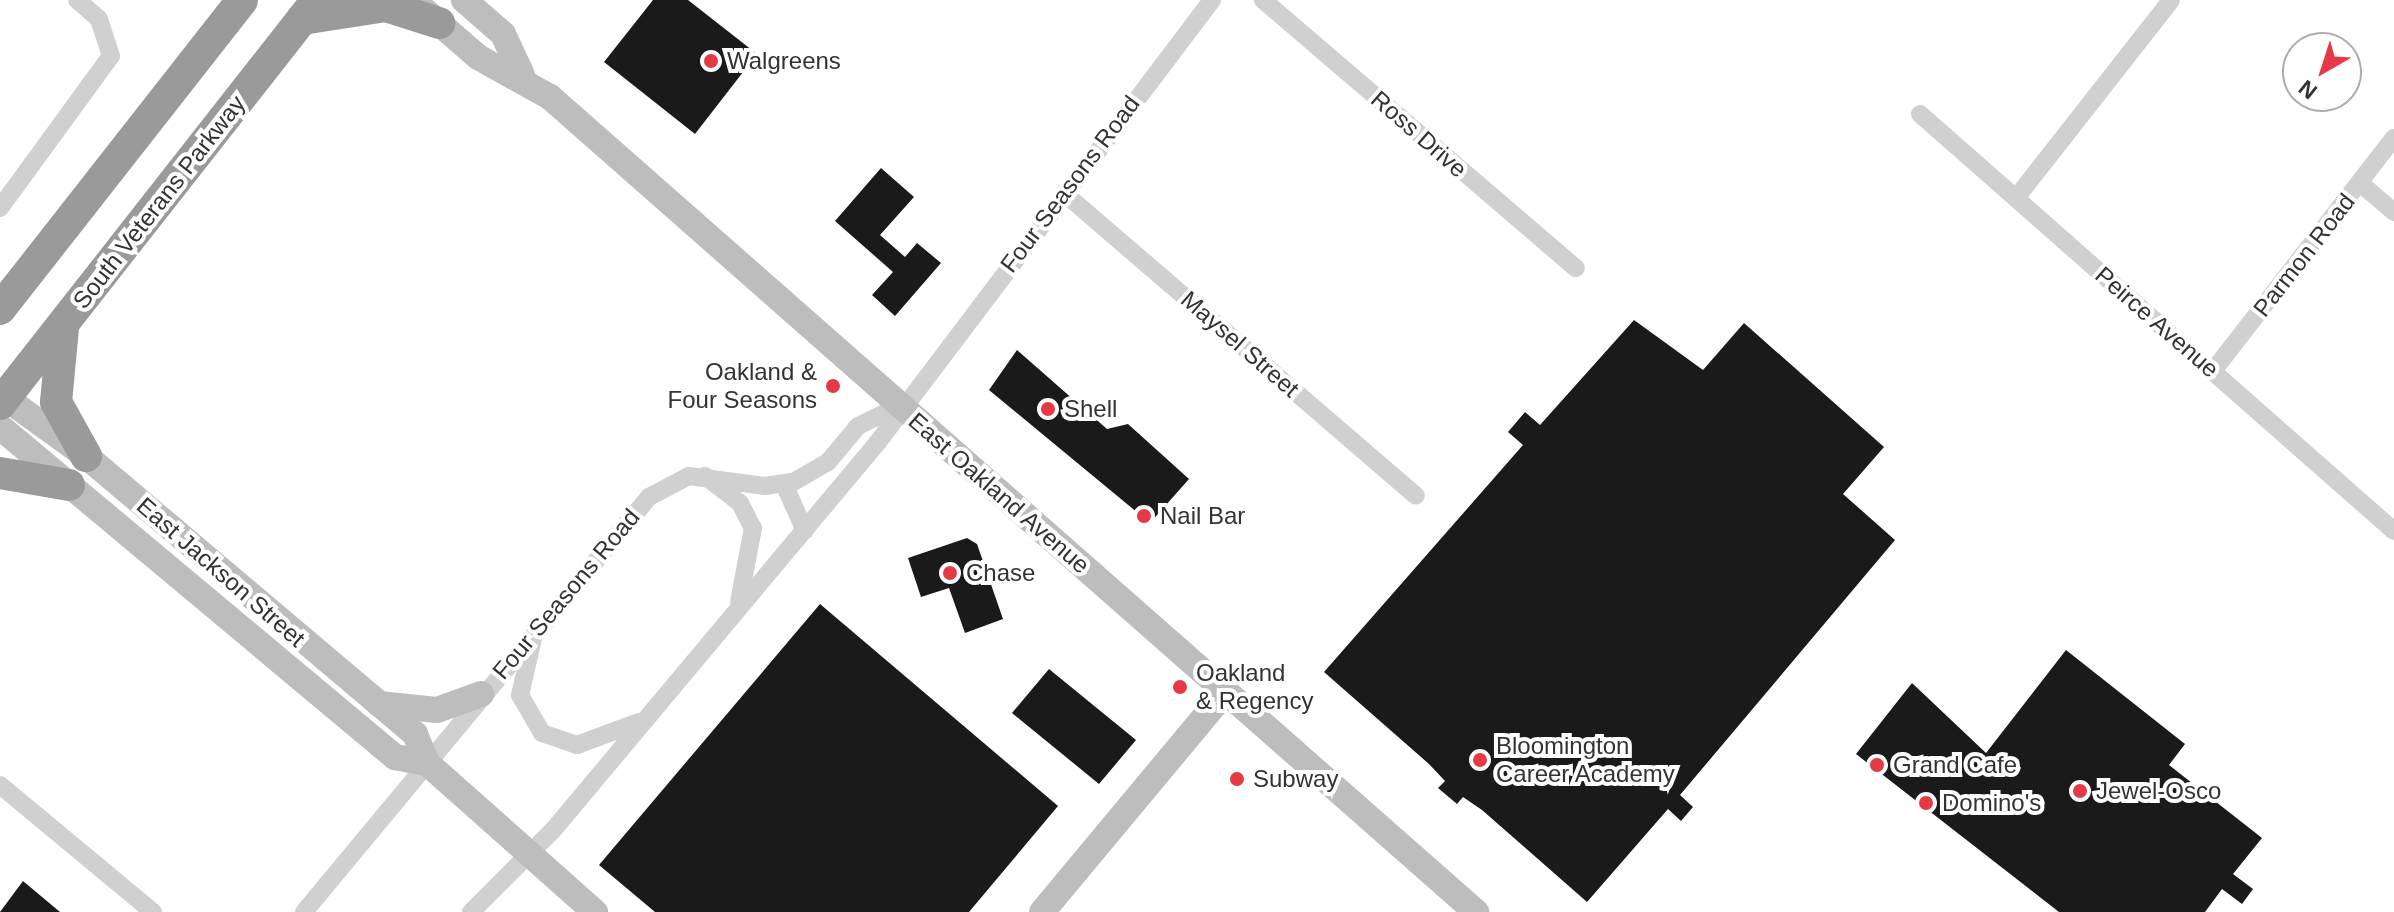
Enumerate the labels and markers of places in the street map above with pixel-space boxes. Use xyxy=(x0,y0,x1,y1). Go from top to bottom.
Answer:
place label: Walgreens xyxy=(727,47,841,75)
marker: Walgreens xyxy=(702,52,720,70)
place label: Oakland & Four Seasons xyxy=(668,358,817,414)
marker: Oakland & Four Seasons xyxy=(824,377,842,395)
place label: Shell xyxy=(1064,395,1117,423)
marker: Shell xyxy=(1039,400,1057,418)
place label: Nail Bar xyxy=(1160,502,1245,530)
marker: Nail Bar xyxy=(1135,507,1153,525)
place label: Chase xyxy=(966,559,1035,587)
marker: Chase xyxy=(941,564,959,582)
place label: Oakland & Regency xyxy=(1196,659,1313,715)
marker: Oakland & Regency xyxy=(1171,678,1189,696)
place label: Bloomington Career Academy xyxy=(1496,732,1676,788)
marker: Bloomington Career Academy xyxy=(1471,751,1489,769)
place label: Grand Cafe xyxy=(1893,751,2017,779)
marker: Grand Cafe xyxy=(1868,756,1886,774)
place label: Subway xyxy=(1253,765,1338,793)
marker: Subway xyxy=(1228,770,1246,788)
place label: Jewel-Osco xyxy=(2096,777,2221,805)
marker: Jewel-Osco xyxy=(2071,782,2089,800)
place label: Domino's xyxy=(1942,789,2041,817)
marker: Domino's xyxy=(1917,794,1935,812)

